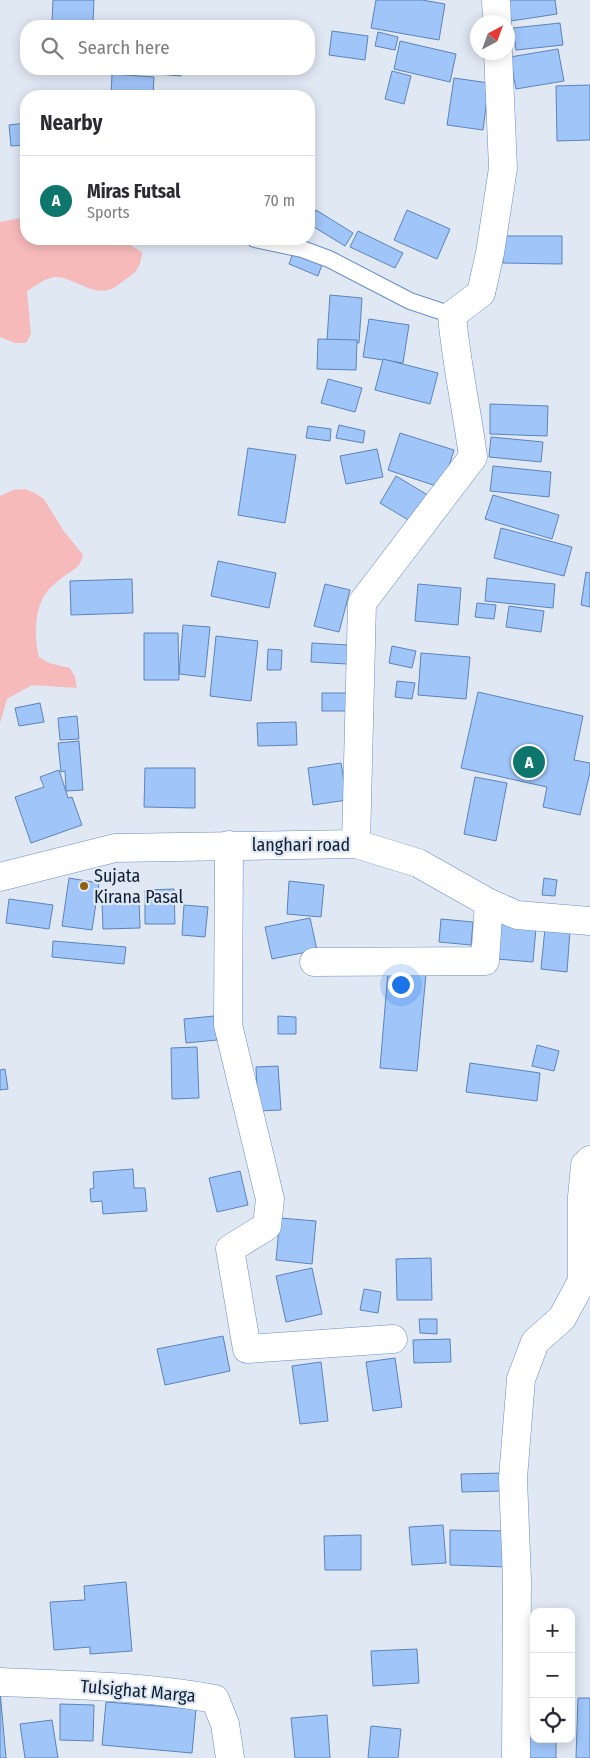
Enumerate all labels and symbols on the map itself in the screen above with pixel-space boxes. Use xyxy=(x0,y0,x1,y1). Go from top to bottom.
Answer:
north arrow xyxy=(470,15,515,60)
pin: A xyxy=(513,743,545,781)
street label: langhari road xyxy=(252,834,350,856)
place label: Sujata Kirana Pasal xyxy=(94,865,184,908)
marker: Sujata Kirana Pasal xyxy=(78,880,90,892)
your location xyxy=(388,972,414,998)
street label: Tulsighat Marga xyxy=(80,1675,197,1707)

